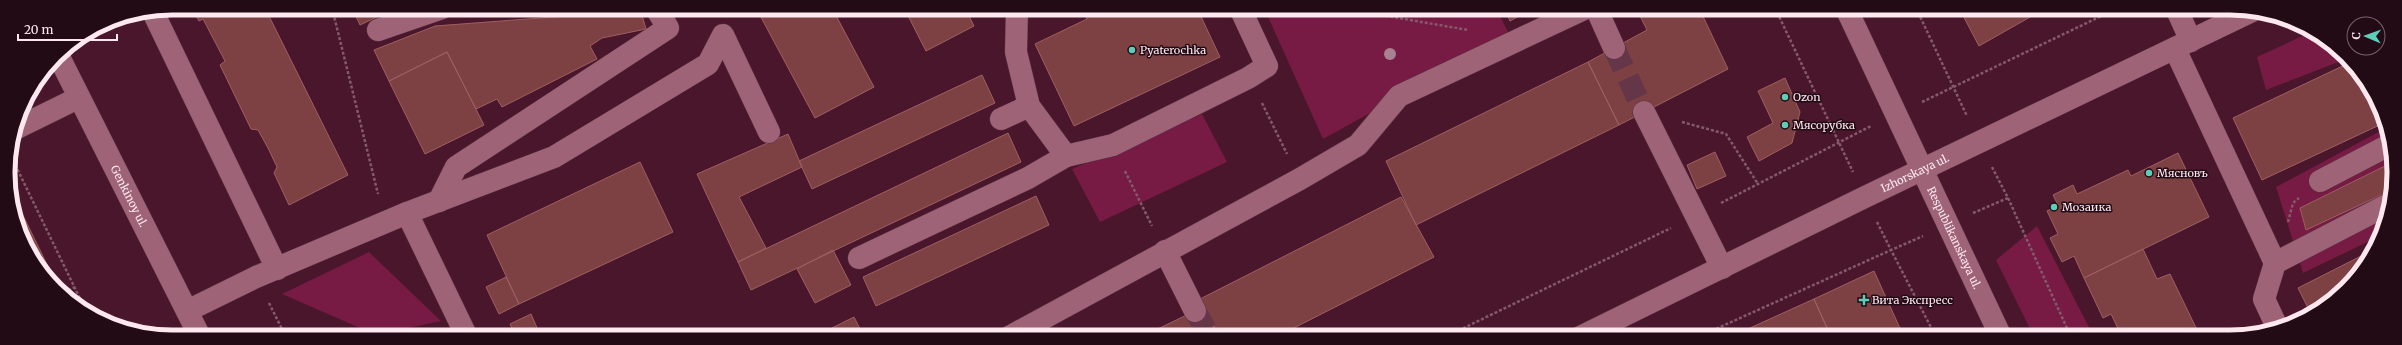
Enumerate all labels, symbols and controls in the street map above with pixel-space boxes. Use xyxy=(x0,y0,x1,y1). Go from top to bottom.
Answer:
scale bar xyxy=(18,16,117,42)
north arrow xyxy=(2346,16,2386,56)
text: 20 m xyxy=(24,22,53,37)
text: С xyxy=(2349,32,2363,40)
place label: Pyaterochka xyxy=(1140,43,1206,57)
marker: Pyaterochka xyxy=(1127,45,1137,55)
place label: Ozon xyxy=(1793,90,1821,104)
marker: Ozon xyxy=(1780,92,1790,102)
place label: Мясорубка xyxy=(1793,118,1855,132)
marker: Мясорубка xyxy=(1780,120,1790,130)
street label: Izhorskaya ul. xyxy=(1879,151,1952,195)
street label: Genkinoy ul. xyxy=(108,163,151,230)
place label: Мясновъ xyxy=(2157,166,2208,180)
marker: Мясновъ xyxy=(2144,168,2154,178)
street label: Respublikanskaya ul. xyxy=(1924,184,1984,291)
place label: Мозаика xyxy=(2062,200,2111,214)
marker: Мозаика xyxy=(2049,202,2059,212)
place label: Вита Экспресс xyxy=(1872,293,1953,307)
marker: Вита Экспресс xyxy=(1859,295,1869,305)

